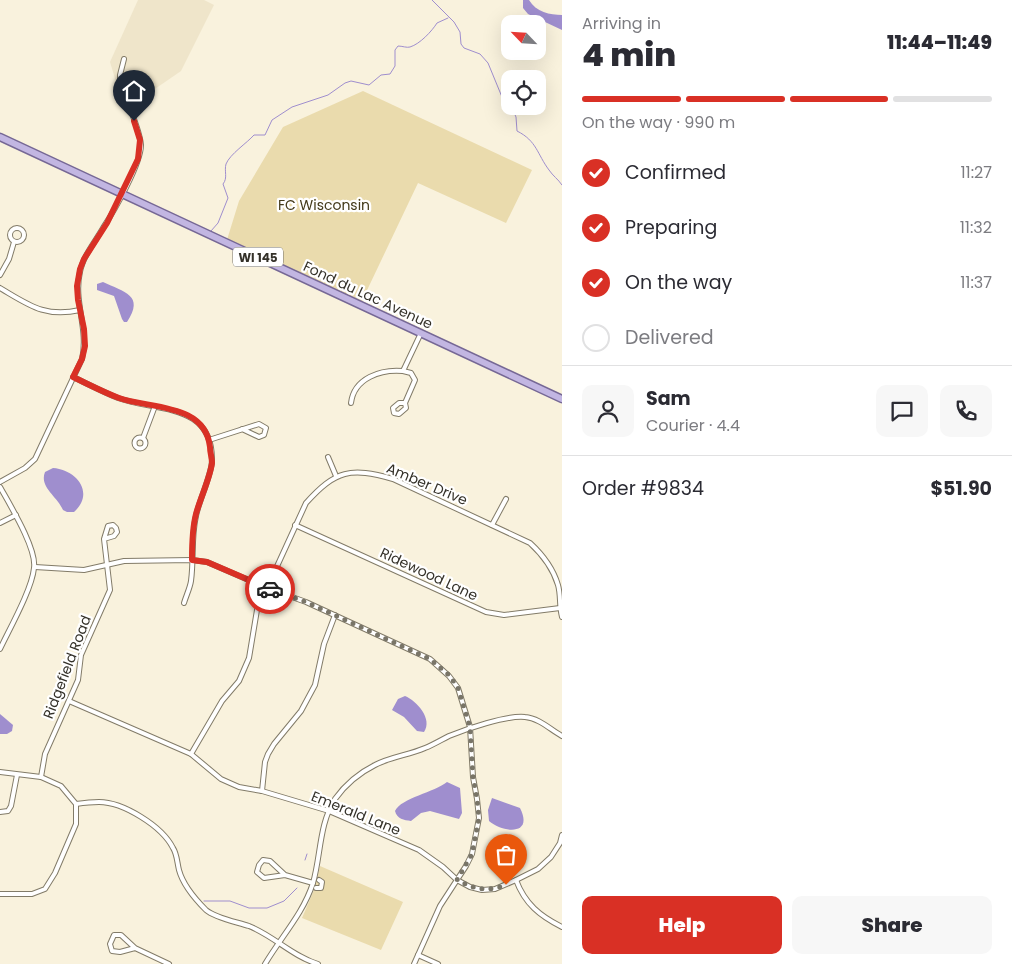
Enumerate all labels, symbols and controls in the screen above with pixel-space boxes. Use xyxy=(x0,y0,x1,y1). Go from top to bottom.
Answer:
text: Arriving in xyxy=(582,12,661,35)
north arrow xyxy=(501,15,546,60)
map controls xyxy=(501,15,546,115)
text: 11:44–11:49 xyxy=(887,29,992,56)
text: 4 min xyxy=(582,32,676,77)
pin xyxy=(113,70,155,121)
button: locate xyxy=(501,70,546,115)
icon: home xyxy=(120,77,148,105)
text: On the way · 990 m xyxy=(582,111,735,134)
icon: check xyxy=(582,159,610,187)
text: Confirmed xyxy=(625,159,726,186)
text: 11:27 xyxy=(960,161,992,184)
park label: FC Wisconsin xyxy=(278,195,370,215)
icon: check xyxy=(582,214,610,242)
text: Preparing xyxy=(625,214,717,241)
text: 11:32 xyxy=(960,216,992,239)
road number: WI 145 xyxy=(233,248,283,266)
street label: Fond du Lac Avenue xyxy=(300,256,436,334)
icon: check xyxy=(582,269,610,297)
text: On the way xyxy=(625,269,732,296)
text: 11:37 xyxy=(960,271,992,294)
text: Delivered xyxy=(625,324,714,351)
button: person xyxy=(582,385,634,437)
text: Sam xyxy=(646,385,691,412)
button: chat xyxy=(876,385,928,437)
button: phone xyxy=(940,385,992,437)
text: Courier · 4.4 xyxy=(646,414,740,437)
street label: Amber Drive xyxy=(383,458,471,510)
text: Order #9834 xyxy=(582,475,704,502)
text: $51.90 xyxy=(931,475,992,502)
street label: Ridewood Lane xyxy=(377,543,481,606)
courier xyxy=(245,564,295,614)
icon: car xyxy=(256,575,284,603)
street label: Ridgefield Road xyxy=(38,612,96,722)
street label: Emerald Lane xyxy=(308,786,404,840)
pin xyxy=(485,834,527,885)
icon: bag xyxy=(492,841,520,869)
button: Help xyxy=(582,896,782,954)
button: Share xyxy=(792,896,992,954)

